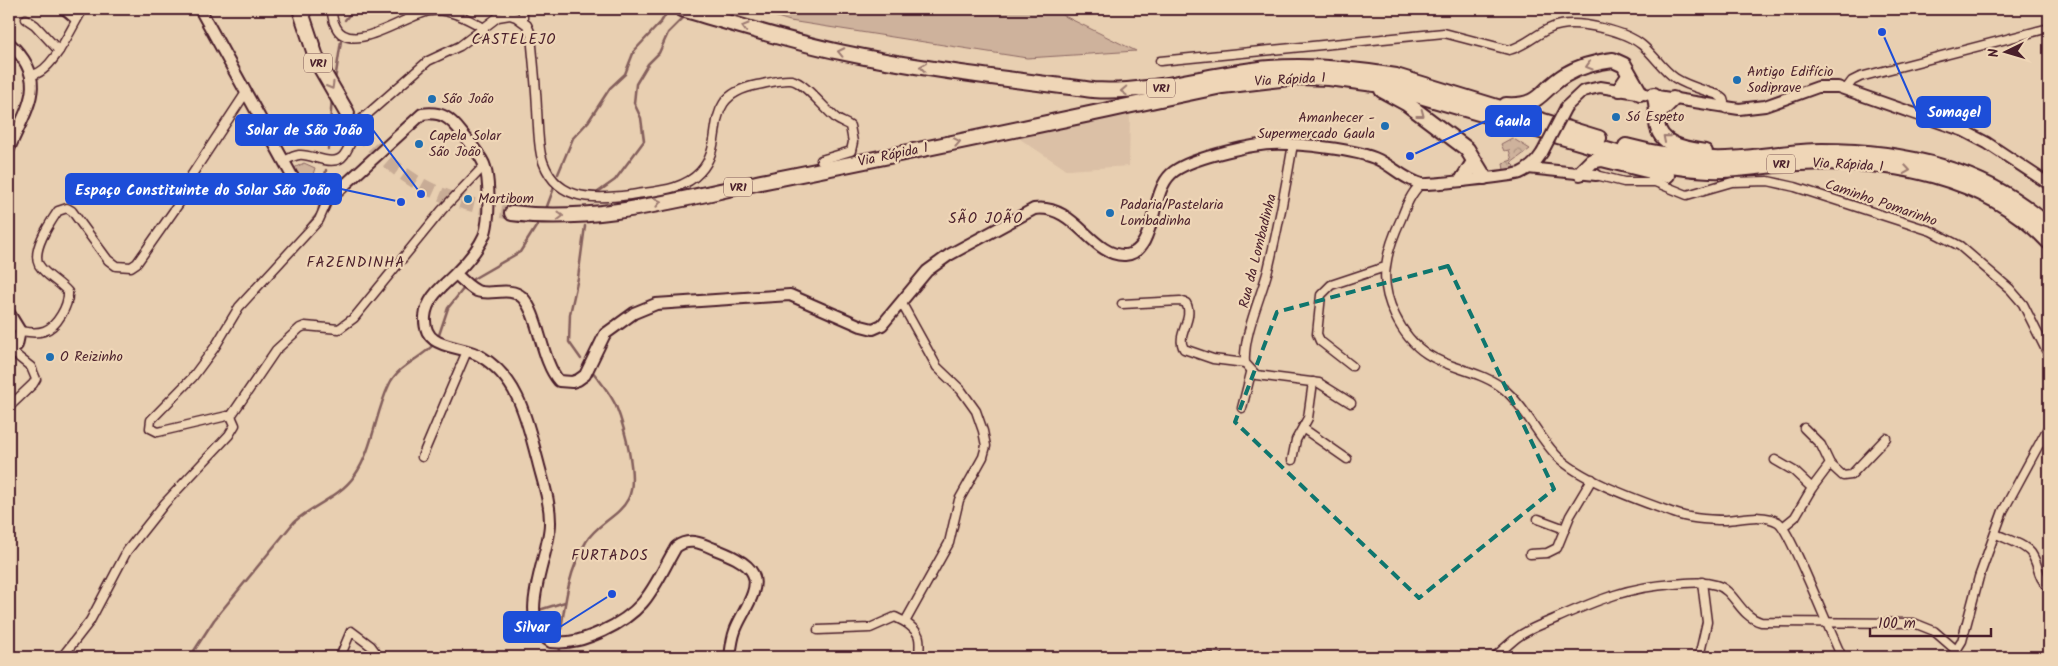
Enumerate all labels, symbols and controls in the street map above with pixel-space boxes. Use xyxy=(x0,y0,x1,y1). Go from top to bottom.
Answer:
one-way arrow xyxy=(742,23,750,33)
district label: CASTELEJO xyxy=(471,28,557,52)
north arrow xyxy=(1980,28,2030,78)
one-way arrow xyxy=(837,48,846,58)
text: N xyxy=(1983,48,2005,58)
road number: VR1 xyxy=(304,54,332,72)
one-way arrow xyxy=(1586,60,1594,70)
place label: Antigo Edifício Sodiprave xyxy=(1747,61,1833,99)
one-way arrow xyxy=(919,62,928,72)
street label: Via Rápida 1 xyxy=(1254,67,1326,93)
marker: Antigo Edifício Sodiprave xyxy=(1731,74,1743,86)
road number: VR1 xyxy=(1147,78,1175,98)
one-way arrow xyxy=(324,81,334,90)
one-way arrow xyxy=(1120,86,1128,96)
place label: São João xyxy=(442,88,494,110)
marker: São João xyxy=(426,93,438,105)
callout: Somagel xyxy=(1917,97,1990,127)
text: Somagel xyxy=(1927,101,1981,125)
callout: Gaula xyxy=(1486,106,1541,136)
place label: Só Espeto xyxy=(1626,106,1684,128)
place label: Amanhecer - Supermercado Gaula xyxy=(1258,107,1375,145)
one-way arrow xyxy=(1415,108,1425,117)
text: Gaula xyxy=(1495,110,1531,134)
marker: Só Espeto xyxy=(1610,111,1622,123)
callout: Solar de São João xyxy=(236,115,373,145)
text: Solar de São João xyxy=(246,119,362,143)
marker: Amanhecer - Supermercado Gaula xyxy=(1379,120,1391,132)
place label: Capela Solar São João xyxy=(429,125,502,163)
one-way arrow xyxy=(1662,135,1671,144)
street label: Via Rápida 1 xyxy=(856,137,930,173)
one-way arrow xyxy=(953,137,962,148)
marker: Capela Solar São João xyxy=(413,138,425,150)
street label: Via Rápida 1 xyxy=(1812,152,1884,178)
road number: VR1 xyxy=(1767,154,1795,173)
one-way arrow xyxy=(1902,164,1911,174)
callout: Espaço Constituinte do Solar São João xyxy=(66,174,341,204)
street label: Caminho Pomarinho xyxy=(1822,174,1940,232)
road number: VR1 xyxy=(724,178,752,196)
text: Espaço Constituinte do Solar São João xyxy=(75,179,331,203)
place label: Martibom xyxy=(478,188,534,210)
street label: Rua da Lombadinha xyxy=(1233,192,1283,310)
marker: Martibom xyxy=(462,193,474,205)
place label: Padaria/Pastelaria Lombadinha xyxy=(1120,194,1224,232)
one-way arrow xyxy=(654,198,663,208)
district label: SÃO JOÃO xyxy=(949,207,1023,231)
marker: Padaria/Pastelaria Lombadinha xyxy=(1104,207,1116,219)
one-way arrow xyxy=(556,211,564,221)
district label: FAZENDINHA xyxy=(307,251,405,275)
place label: O Reizinho xyxy=(60,346,123,368)
marker: O Reizinho xyxy=(44,351,56,363)
district label: FURTADOS xyxy=(571,544,649,568)
scale bar xyxy=(1870,606,1992,638)
callout: Silvar xyxy=(504,612,560,642)
text: 100 m xyxy=(1878,612,1916,636)
text: Silvar xyxy=(514,616,550,640)

